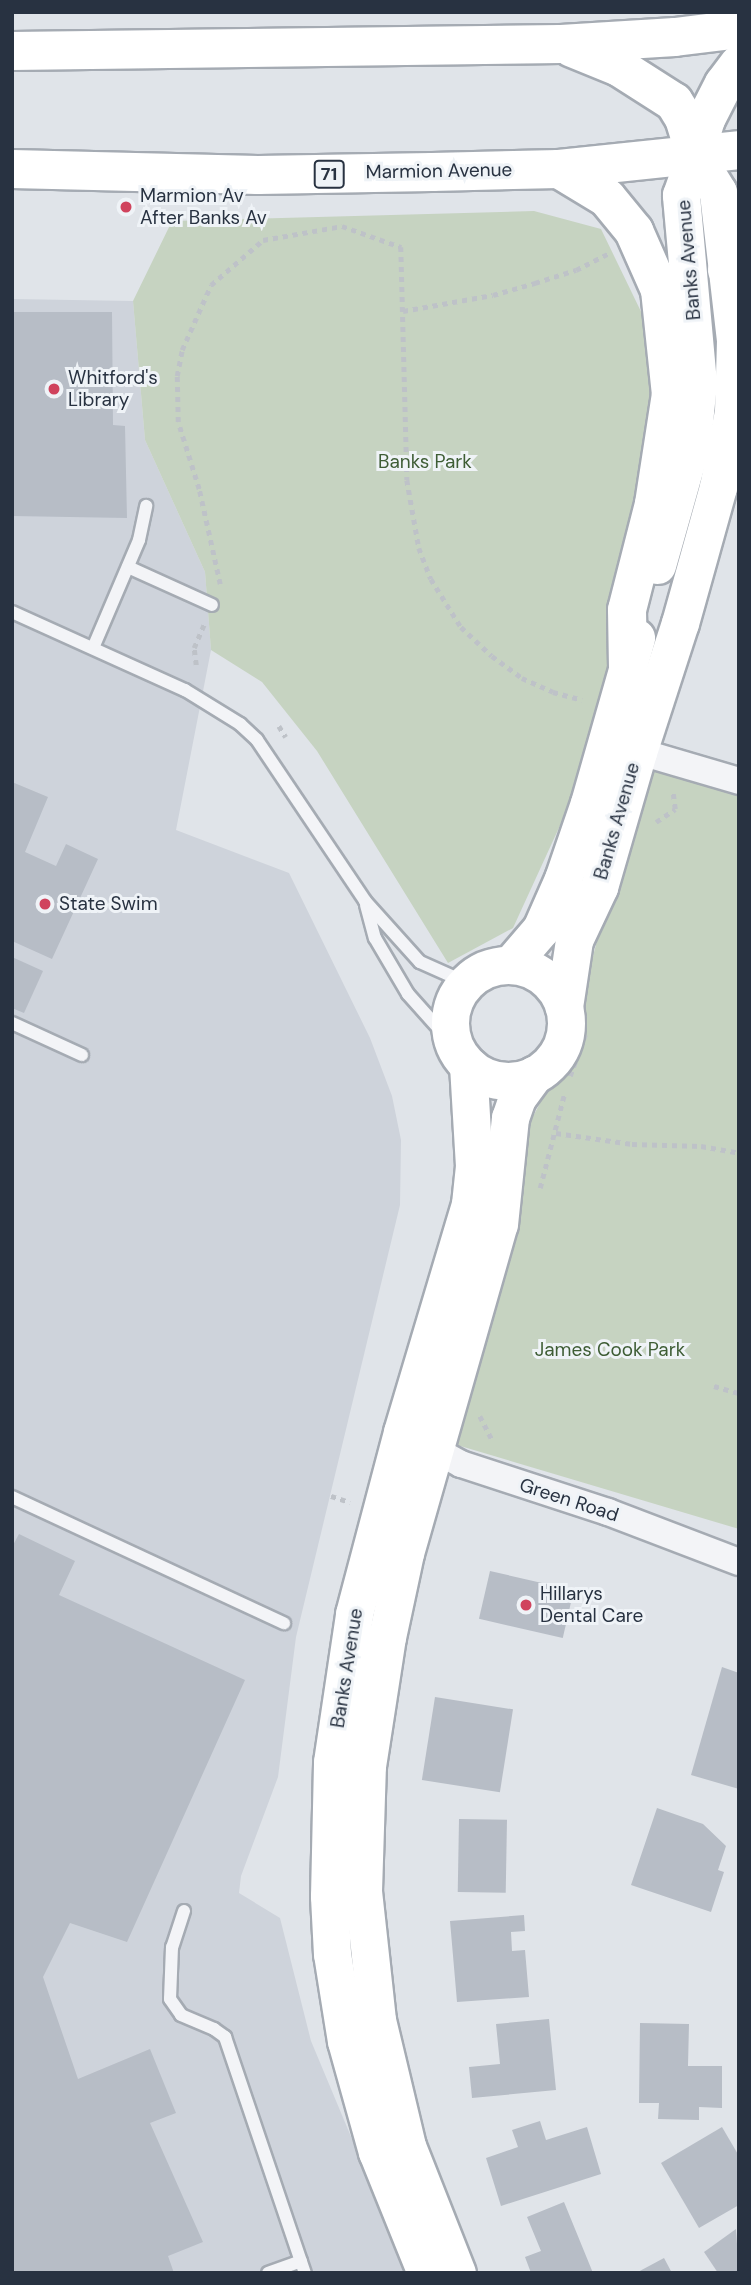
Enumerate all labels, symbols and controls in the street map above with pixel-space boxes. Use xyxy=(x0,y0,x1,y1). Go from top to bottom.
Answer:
street label: Marmion Avenue xyxy=(366,158,512,184)
road number: 71 xyxy=(313,160,345,188)
place label: Marmion Av After Banks Av xyxy=(140,185,267,229)
marker: Marmion Av After Banks Av xyxy=(118,199,134,215)
street label: Banks Avenue xyxy=(672,199,706,321)
place label: Whitford's Library xyxy=(68,367,158,411)
marker: Whitford's Library xyxy=(46,381,62,397)
park label: Banks Park xyxy=(378,451,472,473)
street label: Banks Avenue xyxy=(589,760,645,882)
place label: State Swim xyxy=(59,893,158,915)
marker: State Swim xyxy=(37,896,53,912)
park label: James Cook Park xyxy=(535,1339,685,1361)
street label: Green Road xyxy=(517,1473,621,1527)
place label: Hillarys Dental Care xyxy=(540,1583,643,1627)
marker: Hillarys Dental Care xyxy=(518,1597,534,1613)
street label: Banks Avenue xyxy=(326,1607,368,1729)

